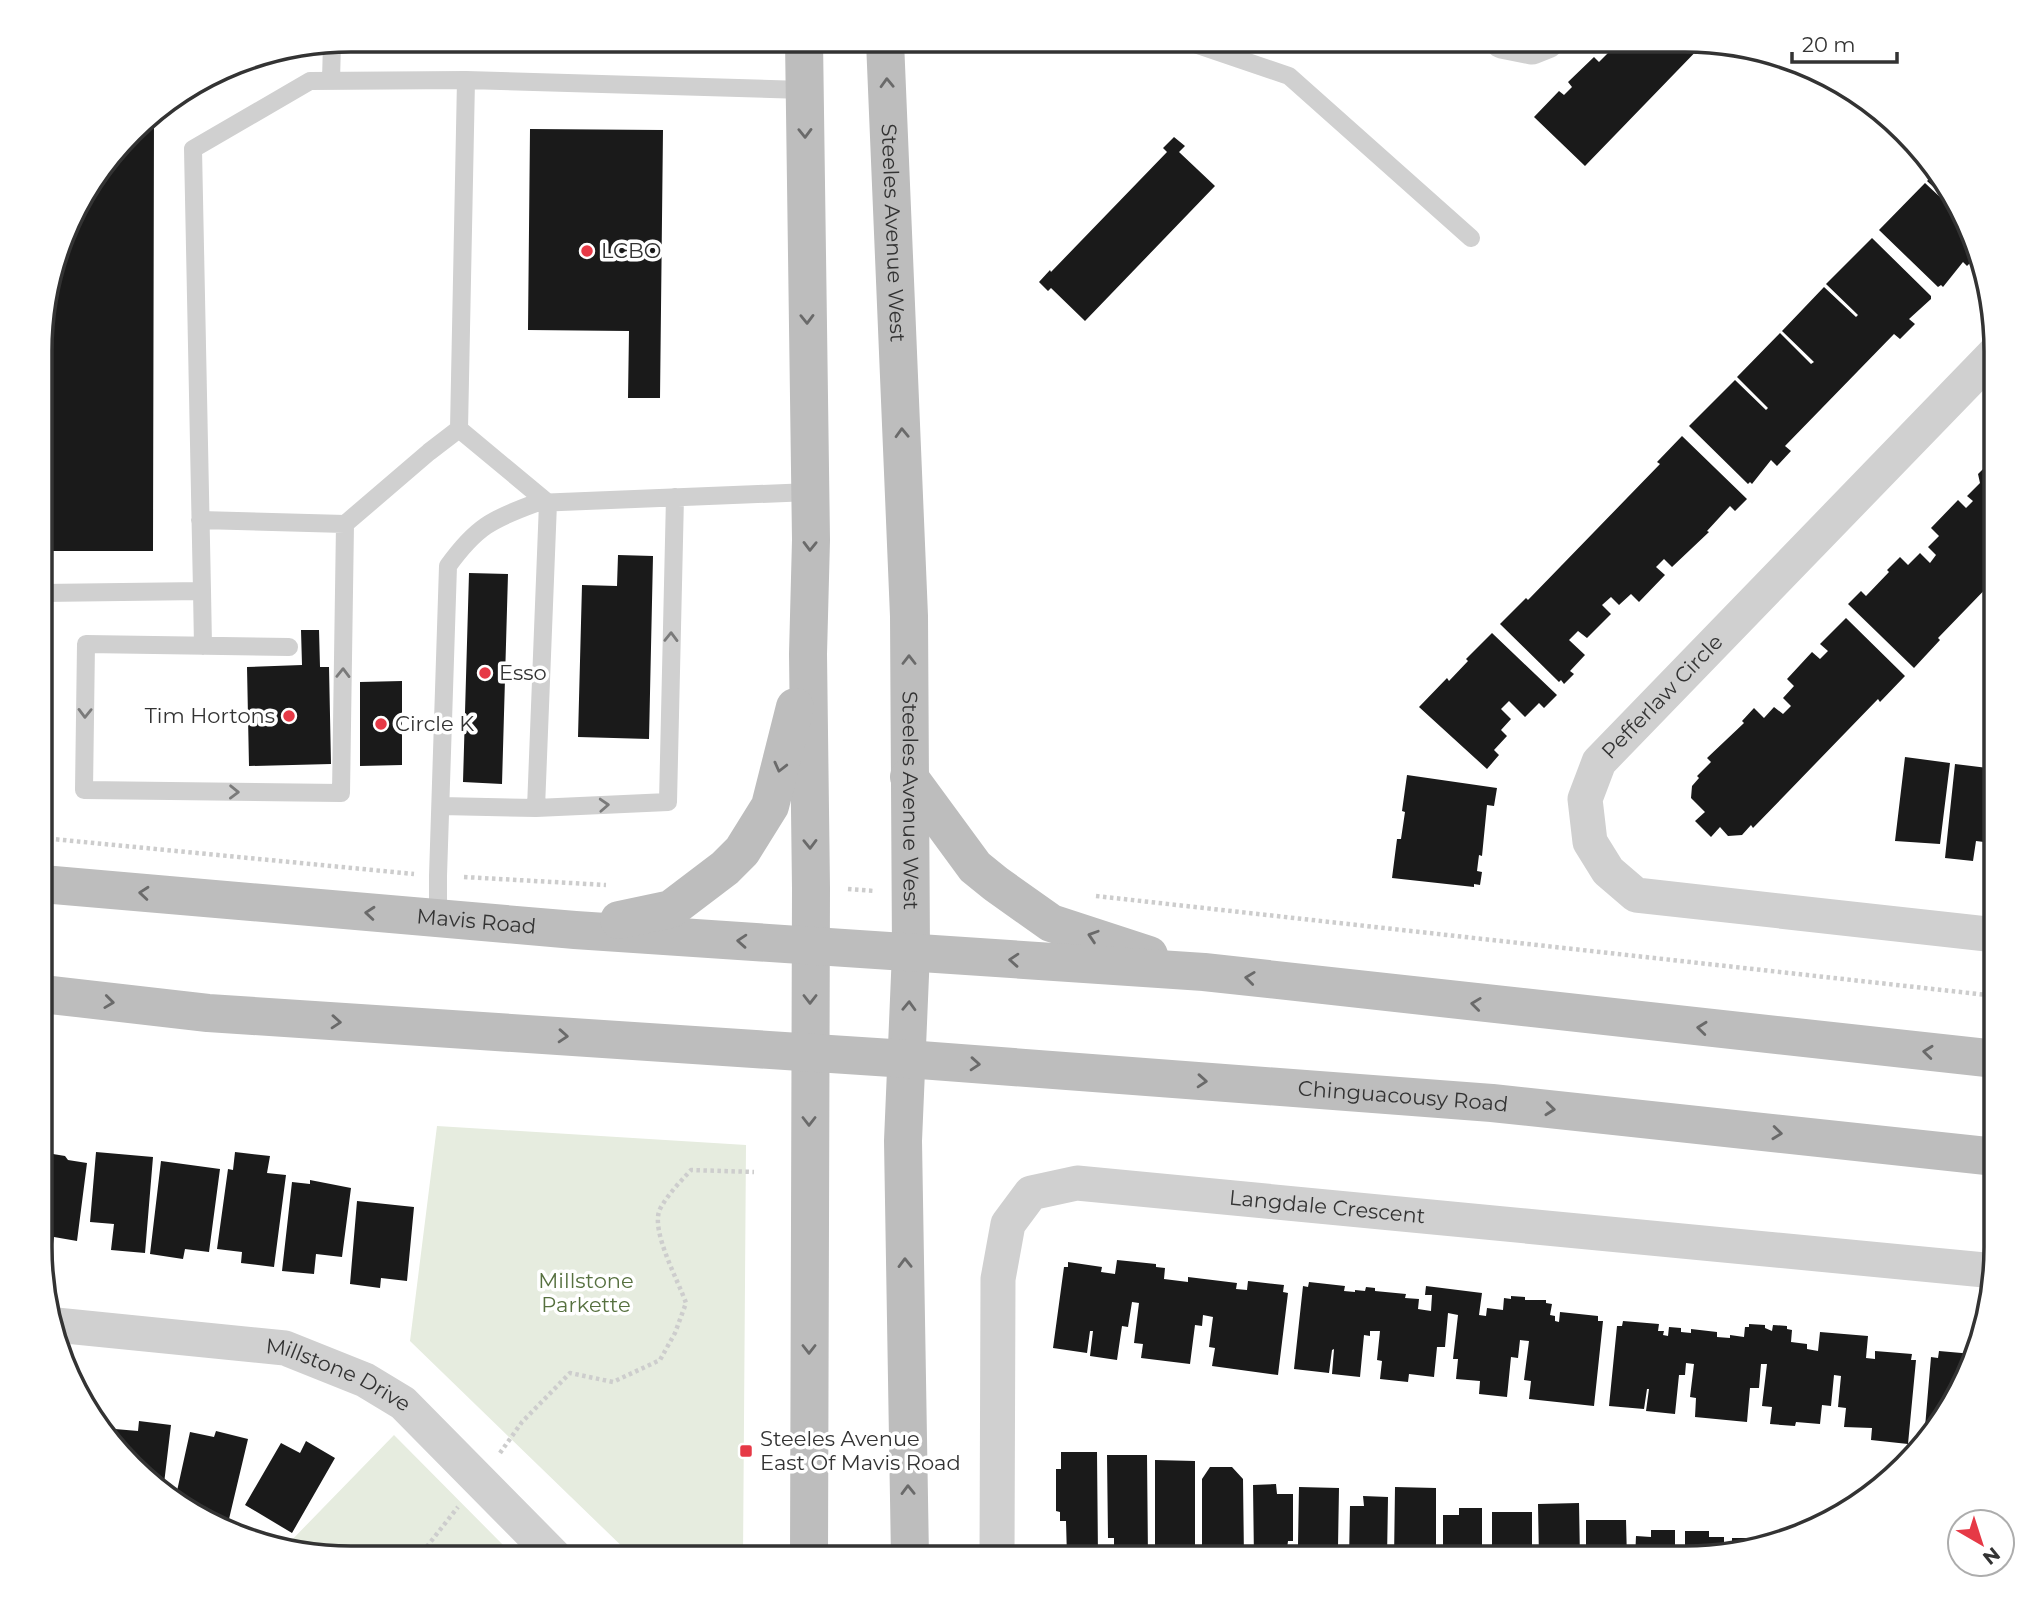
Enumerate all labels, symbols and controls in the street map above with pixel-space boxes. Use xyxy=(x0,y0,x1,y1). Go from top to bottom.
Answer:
scale bar xyxy=(1792,21,1897,65)
text: 20 m xyxy=(1802,32,1856,57)
one-way arrow xyxy=(879,77,894,88)
street label: Steeles Avenue West xyxy=(876,123,911,343)
one-way arrow xyxy=(797,128,813,139)
place label: LCBO xyxy=(601,238,661,263)
marker: LCBO xyxy=(579,243,595,259)
one-way arrow xyxy=(799,314,815,325)
one-way arrow xyxy=(894,427,909,438)
one-way arrow xyxy=(803,541,818,552)
street label: Pefferlaw Circle xyxy=(1596,629,1728,764)
one-way arrow xyxy=(664,632,679,643)
one-way arrow xyxy=(901,654,917,665)
place label: Esso xyxy=(499,660,547,685)
marker: Esso xyxy=(477,665,493,681)
one-way arrow xyxy=(335,667,351,677)
street label: Steeles Avenue West xyxy=(897,691,924,910)
place label: Tim Hortons xyxy=(145,703,275,728)
one-way arrow xyxy=(78,707,93,718)
marker: Tim Hortons xyxy=(281,708,297,724)
place label: Circle K xyxy=(395,711,474,736)
marker: Circle K xyxy=(373,716,389,732)
one-way arrow xyxy=(774,761,788,773)
one-way arrow xyxy=(230,784,240,800)
one-way arrow xyxy=(599,797,610,812)
one-way arrow xyxy=(802,840,818,850)
one-way arrow xyxy=(138,886,149,901)
street label: Mavis Road xyxy=(416,903,537,939)
one-way arrow xyxy=(365,906,376,921)
one-way arrow xyxy=(1087,930,1099,945)
one-way arrow xyxy=(736,934,747,949)
one-way arrow xyxy=(1008,952,1019,967)
one-way arrow xyxy=(1244,970,1256,985)
one-way arrow xyxy=(103,994,115,1009)
one-way arrow xyxy=(802,994,818,1005)
one-way arrow xyxy=(1470,996,1482,1011)
one-way arrow xyxy=(901,1000,916,1011)
one-way arrow xyxy=(331,1014,342,1029)
one-way arrow xyxy=(1696,1021,1708,1036)
one-way arrow xyxy=(558,1028,569,1043)
one-way arrow xyxy=(1923,1045,1934,1060)
one-way arrow xyxy=(970,1056,981,1071)
one-way arrow xyxy=(1196,1073,1207,1088)
street label: Chinguacousy Road xyxy=(1297,1075,1509,1117)
one-way arrow xyxy=(1545,1102,1556,1117)
one-way arrow xyxy=(802,1116,817,1127)
one-way arrow xyxy=(1771,1126,1783,1141)
street label: Langdale Crescent xyxy=(1228,1185,1427,1228)
one-way arrow xyxy=(897,1257,913,1267)
park label: Millstone Parkette xyxy=(538,1268,634,1317)
street label: Millstone Drive xyxy=(265,1333,415,1417)
one-way arrow xyxy=(801,1344,817,1354)
place label: Steeles Avenue East Of Mavis Road xyxy=(760,1426,961,1475)
marker: Steeles Avenue East Of Mavis Road xyxy=(738,1443,754,1459)
one-way arrow xyxy=(901,1484,916,1495)
north arrow xyxy=(1946,1508,2016,1578)
text: N xyxy=(1978,1542,2005,1570)

